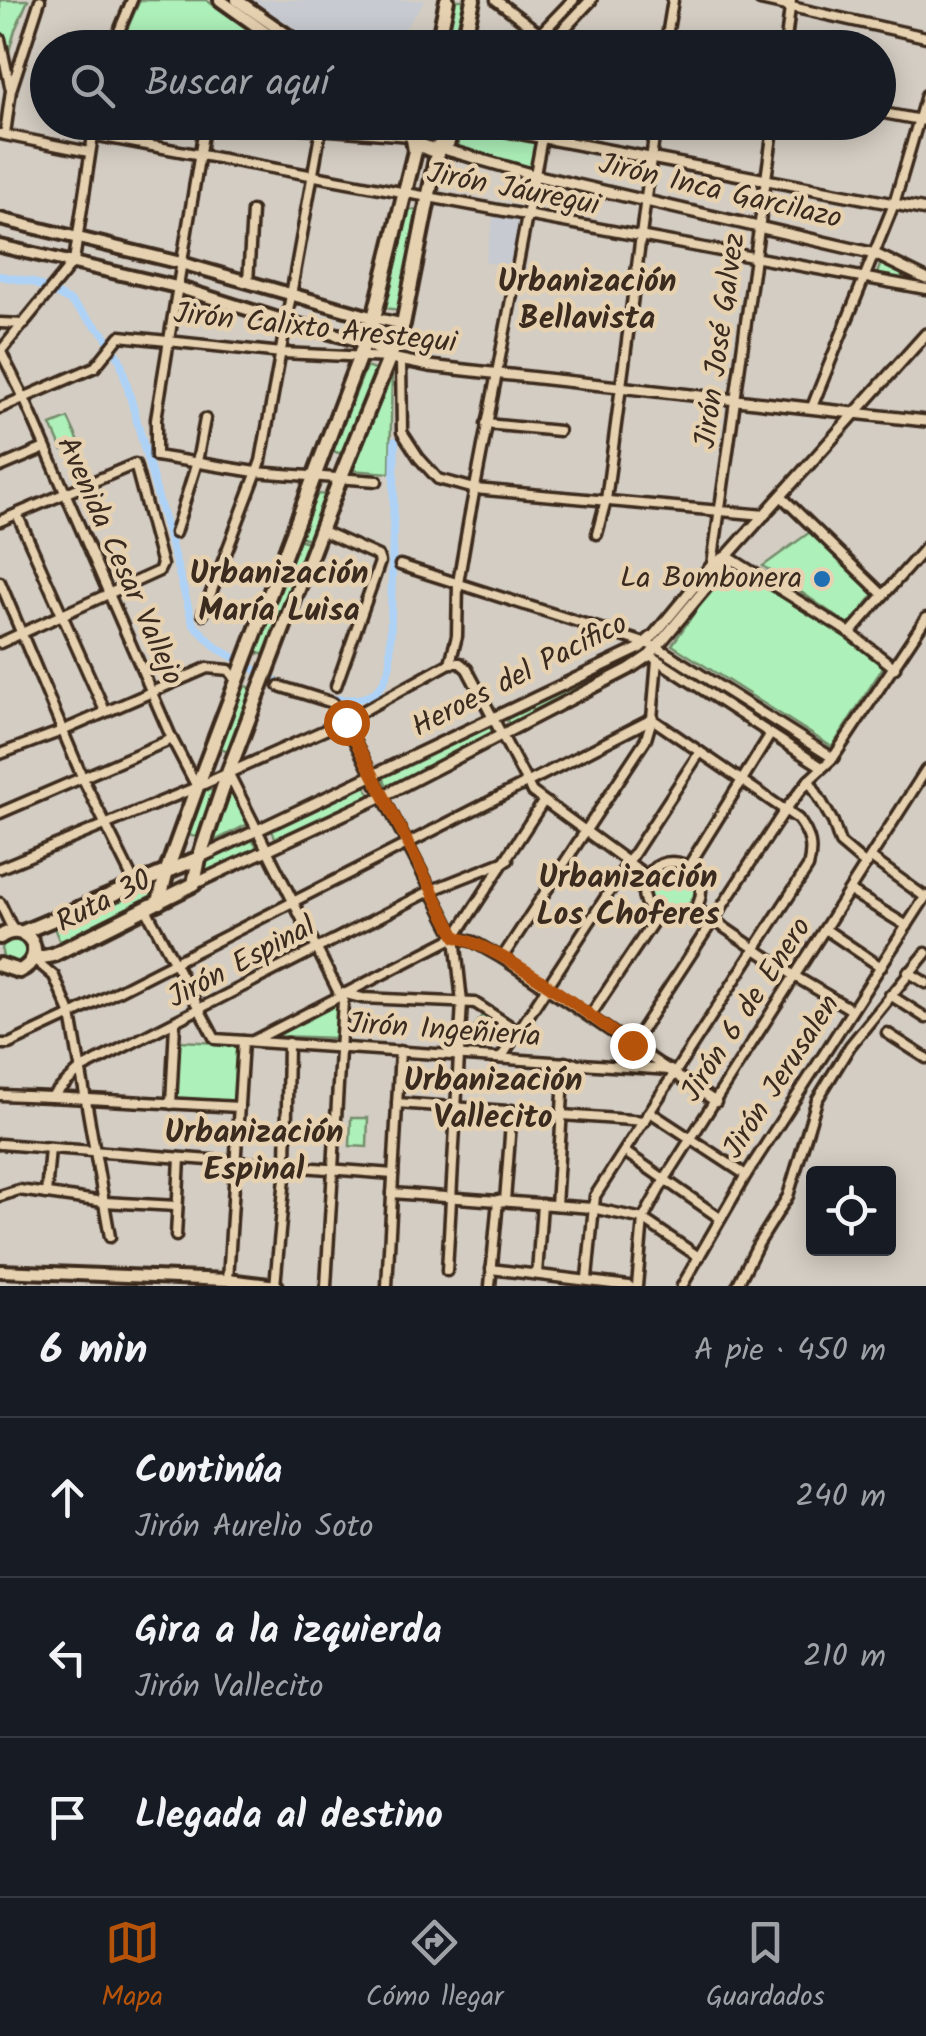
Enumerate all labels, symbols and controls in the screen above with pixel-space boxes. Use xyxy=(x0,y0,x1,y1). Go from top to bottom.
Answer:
search box xyxy=(30,30,896,140)
text: Buscar aquí xyxy=(145,55,329,115)
icon: search xyxy=(65,58,120,113)
street label: Jirón Inca Garcilazo xyxy=(594,141,846,243)
street label: Jirón Jáuregui xyxy=(423,150,605,231)
street label: Jirón José Galvez xyxy=(682,230,760,452)
district label: Urbanización Bellavista xyxy=(498,257,676,345)
street label: Jirón Calixto Arestegui xyxy=(171,290,461,368)
street label: Avenida Cesar Vallejo xyxy=(43,429,195,693)
district label: Urbanización María Luisa xyxy=(190,549,368,637)
place label: La Bombonera xyxy=(620,555,802,603)
marker: La Bombonera xyxy=(811,568,833,590)
street label: Heroes del Pacífico xyxy=(404,601,636,751)
route start xyxy=(324,700,370,746)
district label: Urbanización Los Choferes xyxy=(536,853,720,941)
street label: Ruta 30 xyxy=(48,858,160,946)
street label: Jirón Espinal xyxy=(159,904,325,1022)
street label: Jirón 6 de Enero xyxy=(669,908,825,1112)
street label: Jirón Jerusalen xyxy=(711,985,853,1169)
street label: Jirón Ingeñiería xyxy=(346,1000,542,1062)
route end xyxy=(610,1023,656,1069)
district label: Urbanización Vallecito xyxy=(404,1056,582,1144)
district label: Urbanización Espinal xyxy=(165,1108,343,1196)
map controls xyxy=(806,1166,896,1256)
button: locate xyxy=(806,1166,896,1256)
text: 6 min xyxy=(40,1318,148,1385)
text: A pie · 450 m xyxy=(694,1326,886,1377)
text: Continúa xyxy=(135,1442,282,1502)
icon: ahead xyxy=(40,1470,95,1525)
text: 240 m xyxy=(795,1472,886,1523)
text: Jirón Aurelio Soto xyxy=(135,1502,374,1553)
text: Gira a la izquierda xyxy=(135,1602,442,1662)
icon: left xyxy=(40,1630,95,1685)
text: 210 m xyxy=(803,1632,886,1683)
text: Jirón Vallecito xyxy=(135,1662,323,1713)
text: Llegada al destino xyxy=(135,1787,443,1847)
icon: arrive xyxy=(40,1790,95,1845)
tab: Mapa xyxy=(101,1915,163,2020)
tab: Cómo llegar xyxy=(366,1915,503,2020)
tab: Guardados xyxy=(706,1915,825,2020)

